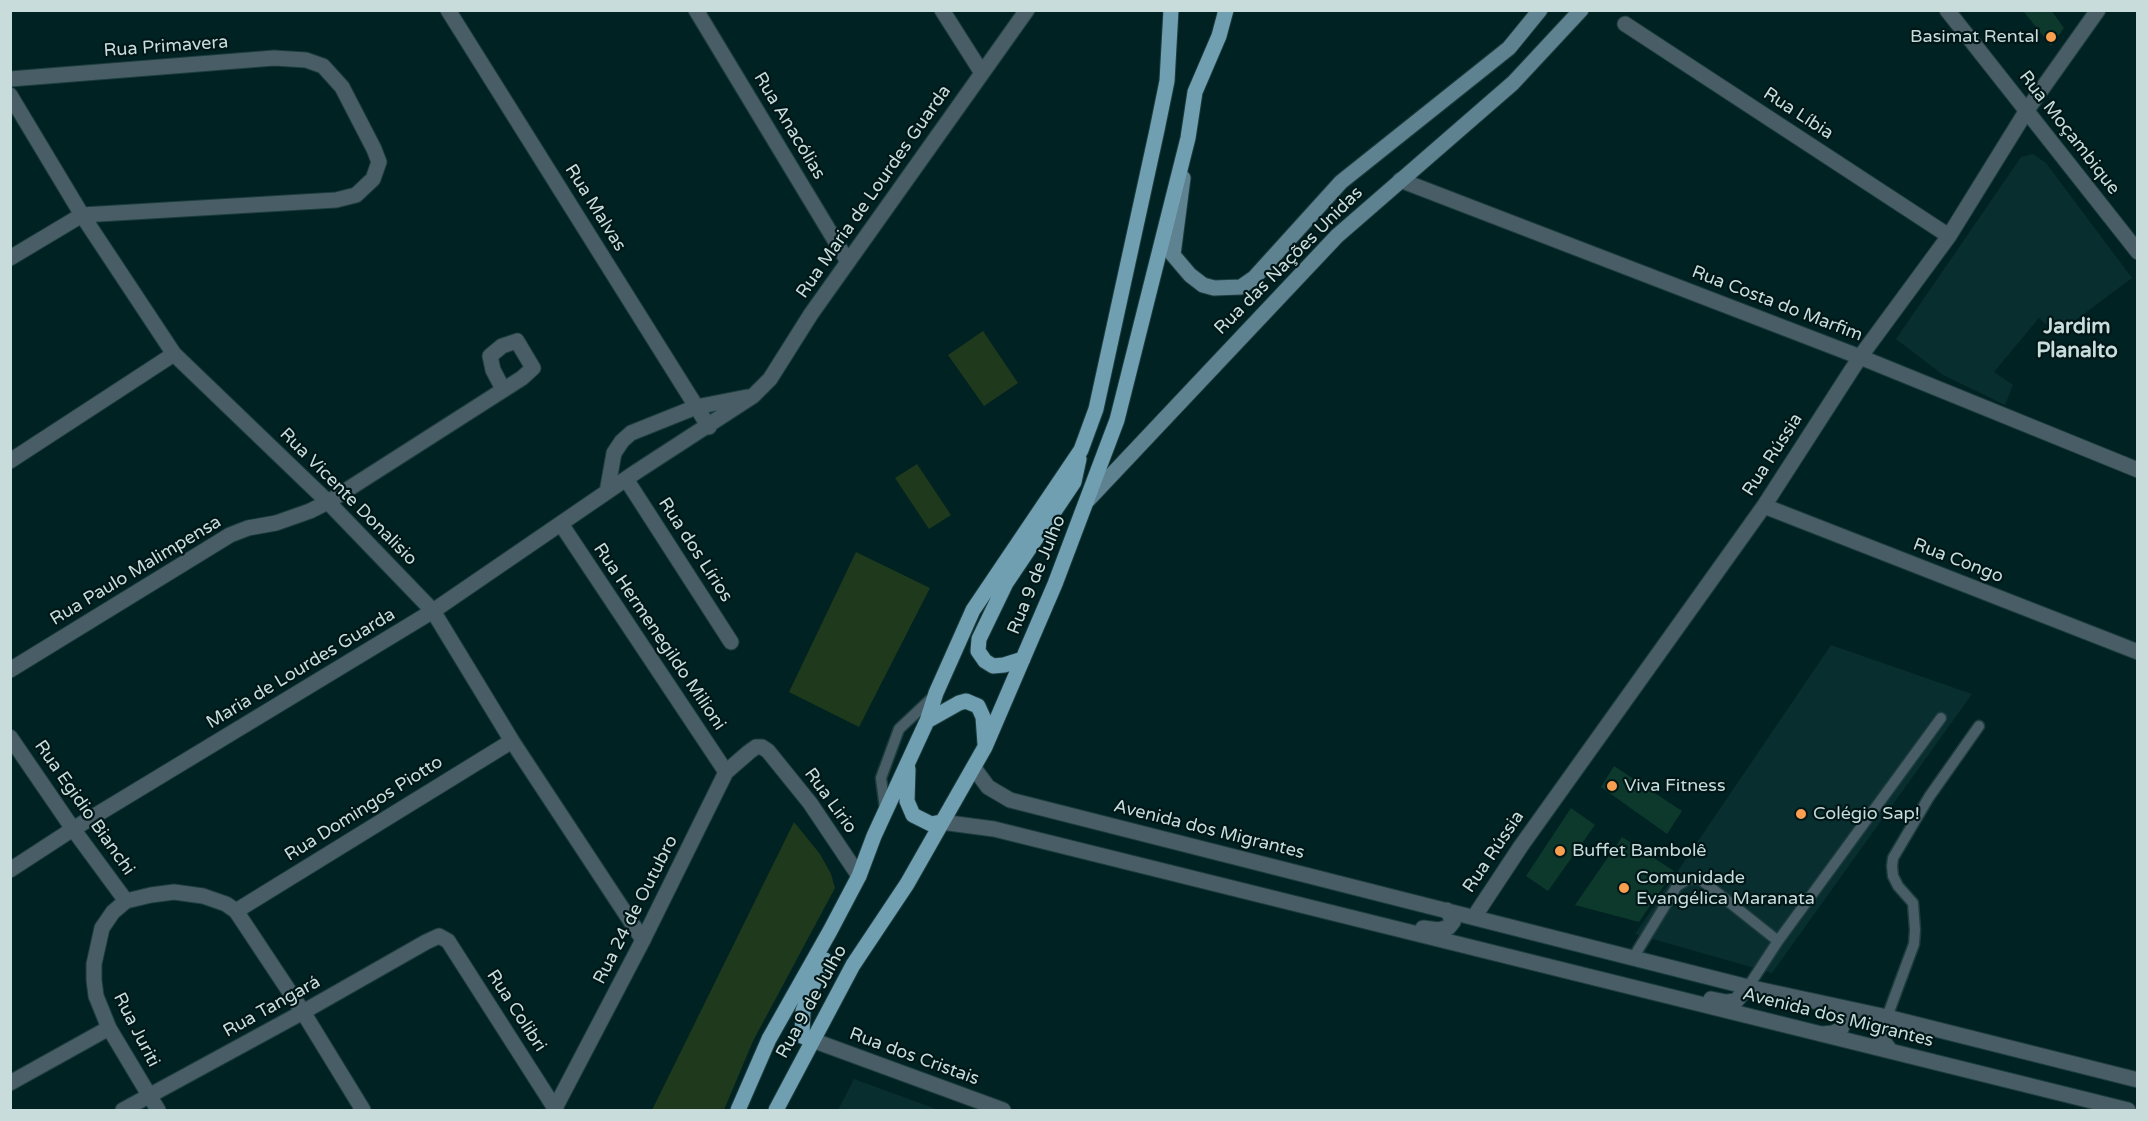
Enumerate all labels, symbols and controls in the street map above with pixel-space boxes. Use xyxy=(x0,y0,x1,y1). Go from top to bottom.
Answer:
place label: Basimat Rental xyxy=(1910,26,2039,48)
marker: Basimat Rental xyxy=(2044,30,2058,44)
street label: Rua Primavera xyxy=(103,32,229,62)
street label: Rua Moçambique xyxy=(2014,67,2124,199)
street label: Rua Anacólias xyxy=(749,69,829,183)
street label: Rua Maria de Lourdes Guarda xyxy=(792,81,956,303)
street label: Rua Líbia xyxy=(1759,83,1837,145)
street label: Rua Malvas xyxy=(560,160,630,256)
street label: Rua das Nações Unidas xyxy=(1210,182,1368,340)
street label: Rua Costa do Marfim xyxy=(1688,261,1866,347)
district label: Jardim Planalto xyxy=(2036,314,2118,364)
street label: Rua Rússia xyxy=(1738,410,1808,500)
street label: Rua Vicente Donalisio xyxy=(275,424,421,570)
street label: Rua dos Lírios xyxy=(653,494,737,606)
street label: Rua Paulo Malimpensa xyxy=(47,511,225,631)
street label: Rua 9 de Julho xyxy=(1003,512,1071,638)
street label: Rua Congo xyxy=(1910,534,2006,588)
street label: Rua Hermenegildo Milioni xyxy=(588,539,730,735)
street label: Maria de Lourdes Guarda xyxy=(203,604,399,734)
street label: Rua Egidio Bianchi xyxy=(29,736,139,880)
street label: Rua Domingos Piotto xyxy=(281,752,447,866)
street label: Rua Lirio xyxy=(799,764,861,838)
place label: Viva Fitness xyxy=(1624,775,1726,797)
marker: Viva Fitness xyxy=(1605,779,1619,793)
street label: Avenida dos Migrantes xyxy=(1111,796,1307,864)
place label: Colégio Sap! xyxy=(1813,803,1920,825)
street label: Rua Rússia xyxy=(1459,807,1529,897)
marker: Colégio Sap! xyxy=(1794,807,1808,821)
street label: Rua 24 de Outubro xyxy=(589,832,683,988)
place label: Buffet Bambolê xyxy=(1572,840,1707,862)
marker: Buffet Bambolê xyxy=(1553,844,1567,858)
place label: Comunidade Evangélica Maranata xyxy=(1636,867,1815,910)
marker: Comunidade Evangélica Maranata xyxy=(1617,881,1631,895)
street label: Rua 9 de Julho xyxy=(772,941,852,1063)
street label: Rua Colibri xyxy=(481,966,551,1056)
street label: Rua Tangará xyxy=(220,971,324,1043)
street label: Avenida dos Migrantes xyxy=(1740,984,1936,1052)
street label: Rua Juriti xyxy=(108,989,164,1071)
street label: Rua dos Cristais xyxy=(846,1023,982,1091)

